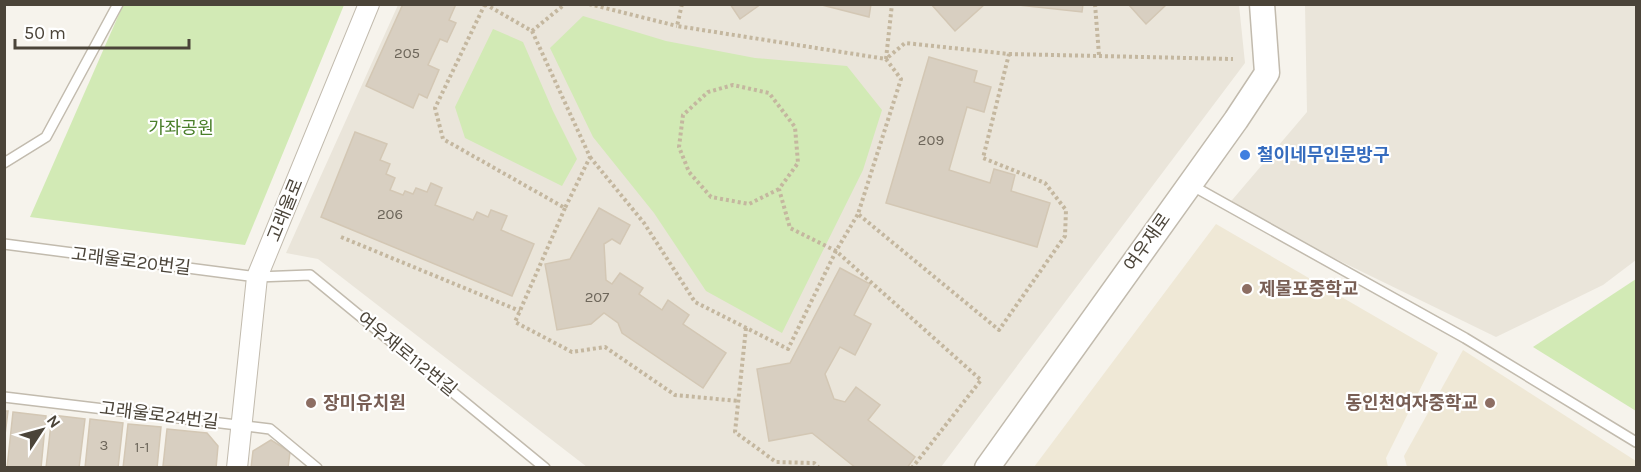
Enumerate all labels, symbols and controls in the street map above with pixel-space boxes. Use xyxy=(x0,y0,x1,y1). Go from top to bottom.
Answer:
scale bar xyxy=(15,12,189,50)
text: 50 m xyxy=(24,22,66,44)
house number: 205 xyxy=(394,44,420,62)
park label: 가좌공원 xyxy=(148,117,214,139)
house number: 209 xyxy=(918,131,944,149)
place label: 철이네무인문방구 xyxy=(1257,144,1389,166)
marker: 철이네무인문방구 xyxy=(1238,148,1252,162)
street label: 고래울로 xyxy=(262,175,308,245)
house number: 206 xyxy=(377,205,403,223)
street label: 여우재로 xyxy=(1119,209,1175,275)
street label: 고래울로20번길 xyxy=(70,243,192,279)
place label: 제물포중학교 xyxy=(1259,278,1358,300)
marker: 제물포중학교 xyxy=(1240,282,1254,296)
house number: 207 xyxy=(585,288,609,306)
street label: 여우재로112번길 xyxy=(353,307,461,401)
place label: 장미유치원 xyxy=(323,392,406,414)
place label: 동인천여자중학교 xyxy=(1346,392,1478,414)
marker: 장미유치원 xyxy=(304,396,318,410)
marker: 동인천여자중학교 xyxy=(1483,396,1497,410)
street label: 고래울로24번길 xyxy=(98,397,220,433)
north arrow xyxy=(12,400,72,460)
text: N xyxy=(43,411,65,432)
house number: 3 xyxy=(100,436,108,454)
house number: 1-1 xyxy=(134,438,150,456)

